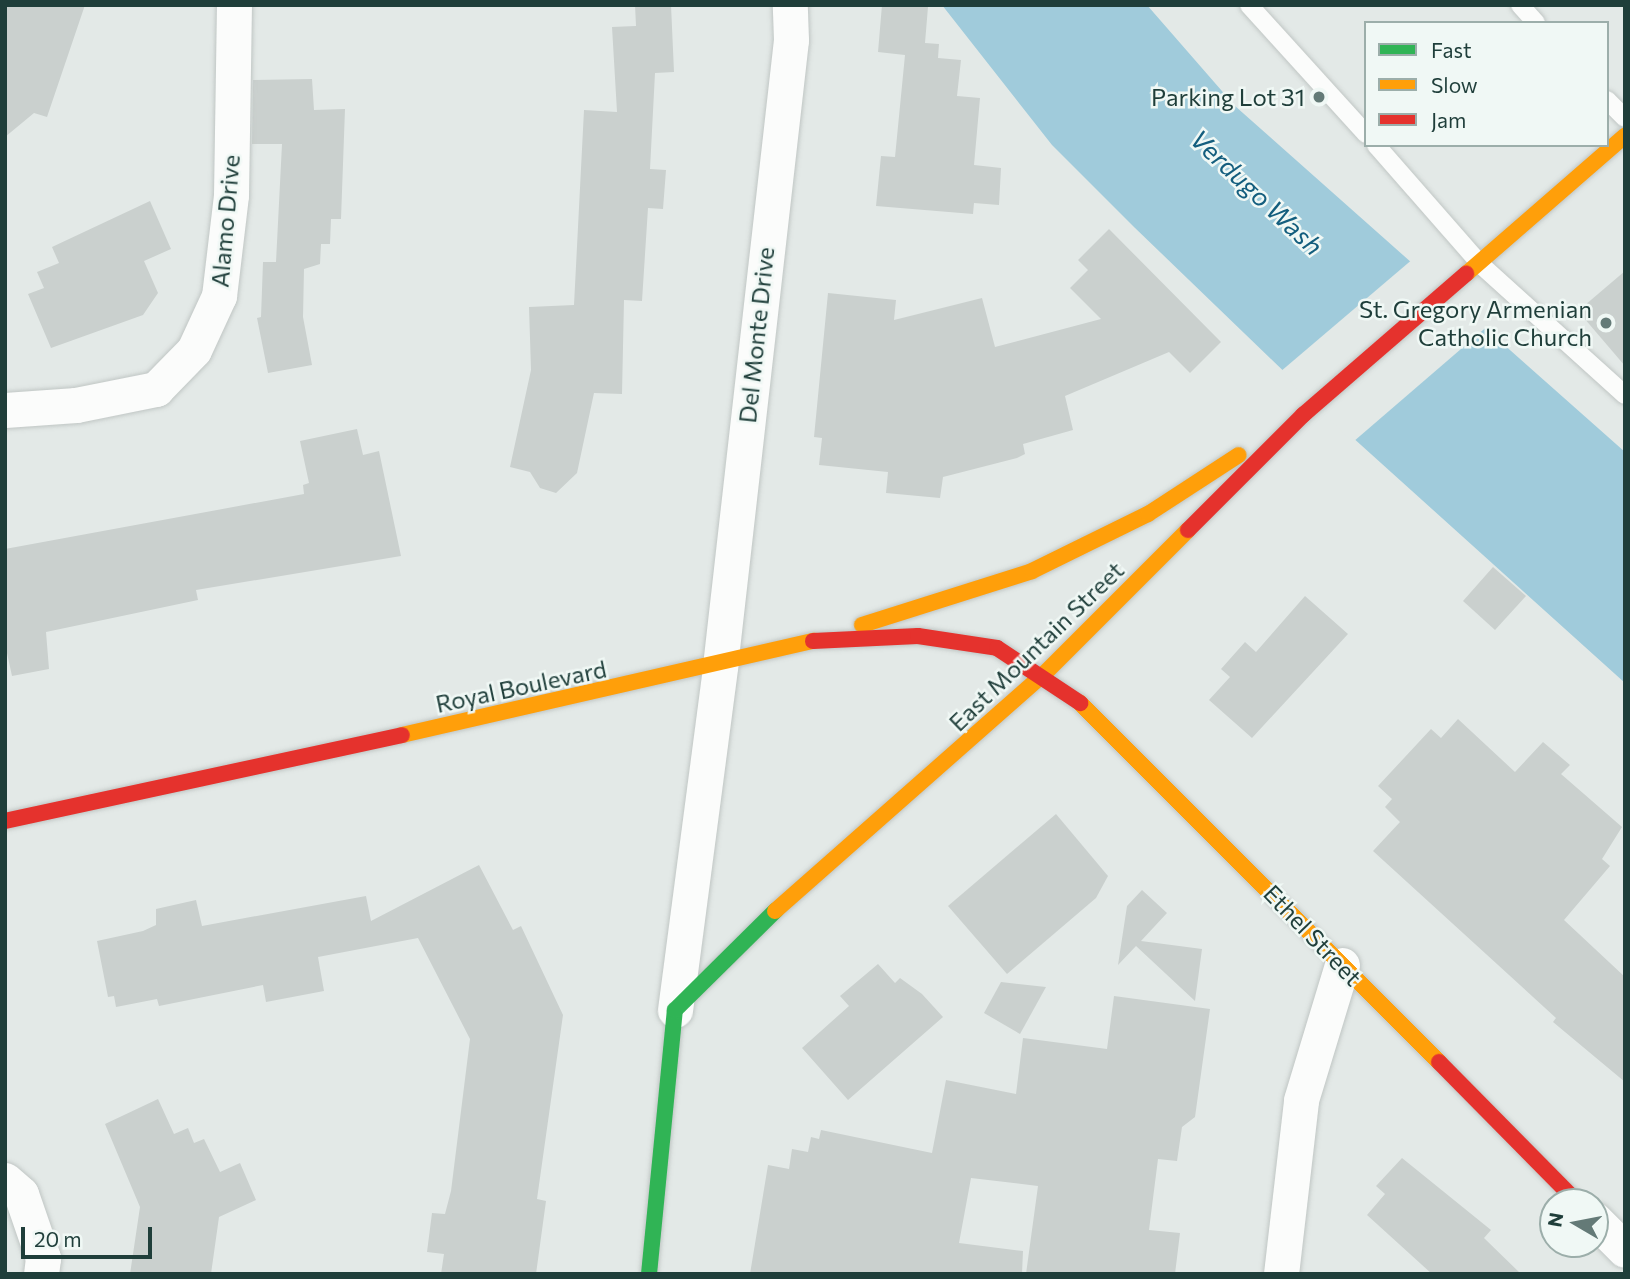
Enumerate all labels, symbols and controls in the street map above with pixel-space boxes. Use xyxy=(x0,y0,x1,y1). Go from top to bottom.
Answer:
legend xyxy=(1364,21,1609,147)
text: Fast xyxy=(1431,37,1472,62)
text: Slow xyxy=(1431,72,1478,97)
place label: Parking Lot 31 xyxy=(1151,83,1305,111)
marker: Parking Lot 31 xyxy=(1311,89,1327,105)
text: Jam xyxy=(1431,107,1466,132)
water label: Verdugo Wash xyxy=(1184,123,1330,261)
street label: Alamo Drive xyxy=(205,153,245,289)
street label: Del Monte Drive xyxy=(732,246,780,424)
place label: St. Gregory Armenian Catholic Church xyxy=(1359,295,1592,351)
marker: St. Gregory Armenian Catholic Church xyxy=(1598,315,1614,331)
street label: East Mountain Street xyxy=(943,555,1129,737)
street label: Royal Boulevard xyxy=(433,654,609,718)
street label: Ethel Street xyxy=(1258,879,1368,991)
north arrow xyxy=(1539,1188,1609,1258)
text: N xyxy=(1542,1211,1567,1229)
scale bar xyxy=(24,1212,156,1256)
text: 20 m xyxy=(34,1226,82,1251)

